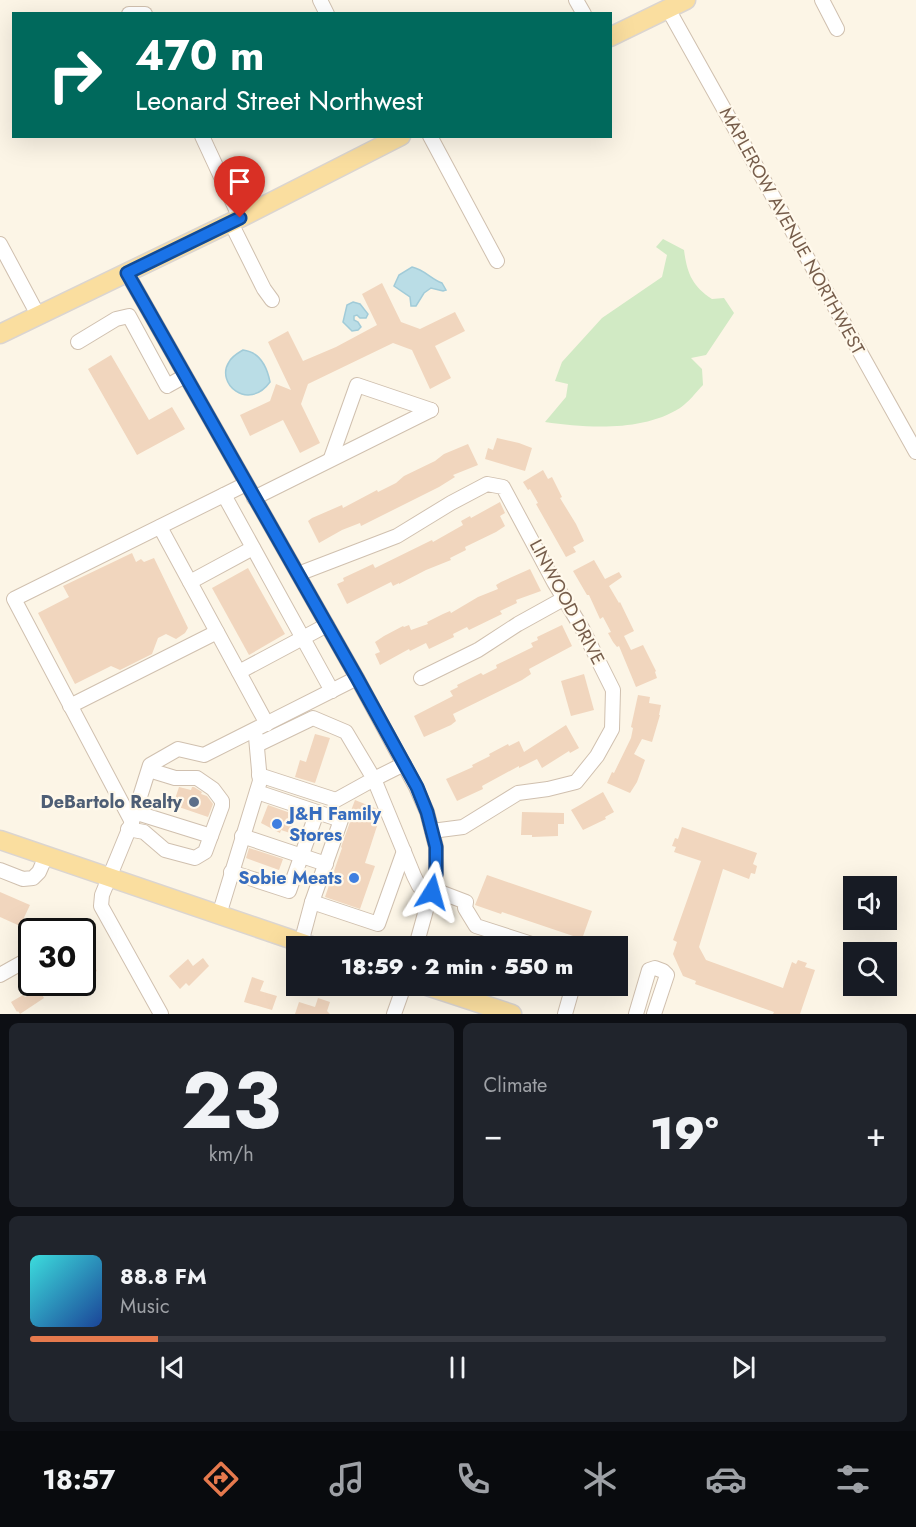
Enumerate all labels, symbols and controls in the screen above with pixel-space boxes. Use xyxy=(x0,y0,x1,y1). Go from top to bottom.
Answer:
text: 470 m xyxy=(135,25,265,86)
icon: right xyxy=(36,36,114,114)
text: Leonard Street Northwest xyxy=(135,81,423,120)
street label: MAPLEROW AVENUE NORTHWEST xyxy=(713,103,871,360)
pin xyxy=(214,156,265,218)
icon: arrive xyxy=(223,165,256,198)
street label: LINWOOD DRIVE xyxy=(523,535,611,669)
place label: DeBartolo Realty xyxy=(41,789,183,815)
marker: DeBartolo Realty xyxy=(187,795,201,809)
place label: J&H Family Stores xyxy=(286,801,382,848)
marker: J&H Family Stores xyxy=(270,817,284,831)
position arrow xyxy=(400,860,464,924)
place label: Sobie Meats xyxy=(238,865,342,891)
marker: Sobie Meats xyxy=(347,871,361,885)
map controls xyxy=(843,876,897,996)
button: sound xyxy=(843,876,897,930)
speed limit sign: 30 xyxy=(18,918,96,996)
button: search xyxy=(843,942,897,996)
text: 18:59 · 2 min · 550 m xyxy=(341,950,573,982)
text: 23 xyxy=(181,1045,281,1157)
text: Climate xyxy=(484,1071,547,1100)
text: 19° xyxy=(650,1101,719,1166)
text: − xyxy=(484,1111,503,1158)
text: + xyxy=(866,1111,886,1158)
text: km/h xyxy=(209,1140,254,1169)
text: 88.8 FM xyxy=(120,1260,207,1292)
text: Music xyxy=(120,1292,170,1321)
icon: previous xyxy=(156,1351,189,1384)
icon: pause xyxy=(441,1351,474,1384)
icon: next xyxy=(727,1351,760,1384)
icon: directions xyxy=(200,1458,242,1500)
icon: music xyxy=(326,1458,368,1500)
icon: phone xyxy=(452,1458,494,1500)
icon: climate xyxy=(579,1458,621,1500)
icon: car xyxy=(705,1458,747,1500)
icon: filters xyxy=(832,1458,874,1500)
text: 18:57 xyxy=(42,1460,115,1499)

